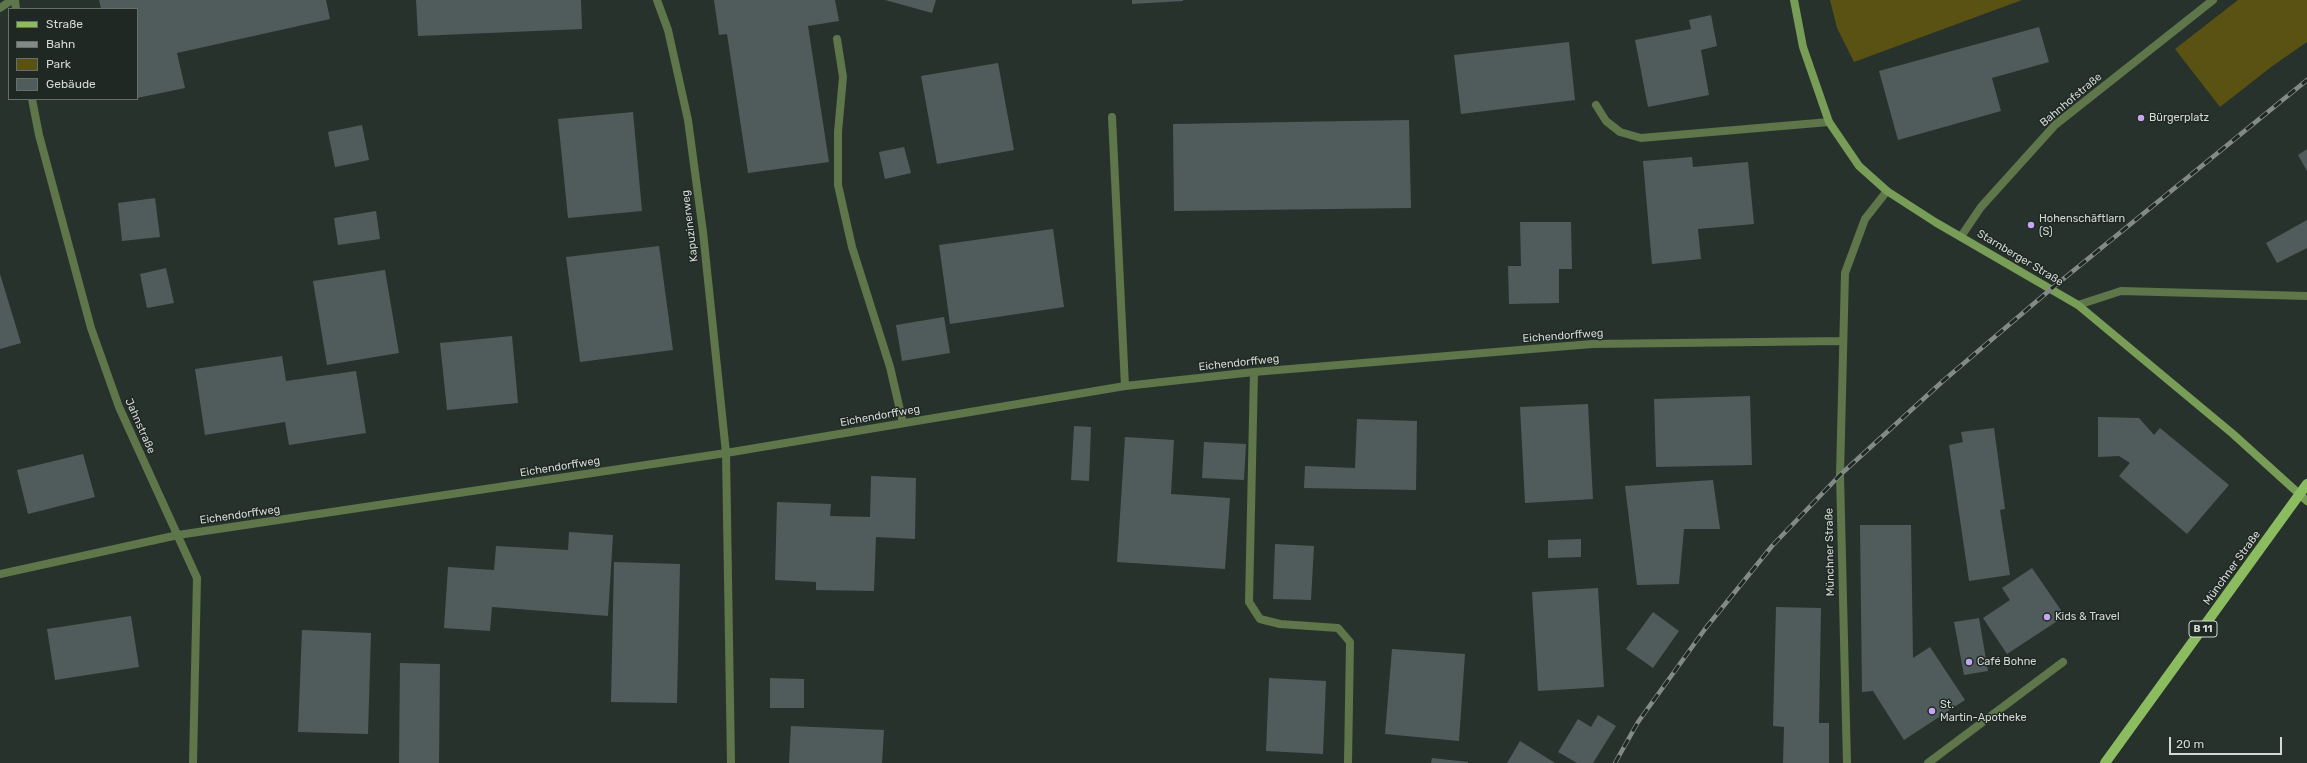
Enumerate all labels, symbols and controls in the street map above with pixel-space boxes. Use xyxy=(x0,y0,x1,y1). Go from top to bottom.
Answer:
legend xyxy=(8,8,138,100)
text: Straße xyxy=(46,17,83,31)
text: Bahn xyxy=(46,37,75,51)
text: Park xyxy=(46,57,71,71)
street label: Bahnhofstraße xyxy=(2037,70,2105,130)
text: Gebäude xyxy=(46,77,96,91)
place label: Bürgerplatz xyxy=(2149,111,2209,125)
marker: Bürgerplatz xyxy=(2136,113,2146,123)
street label: Kapuzinerweg xyxy=(679,189,701,263)
place label: Hohenschäftlarn (S) xyxy=(2039,212,2125,238)
marker: Hohenschäftlarn (S) xyxy=(2026,220,2036,230)
street label: Starnberger Straße xyxy=(1974,227,2066,289)
street label: Eichendorffweg xyxy=(1522,327,1604,345)
street label: Eichendorffweg xyxy=(1198,352,1280,374)
street label: Jahnstraße xyxy=(122,396,158,456)
street label: Eichendorffweg xyxy=(839,402,921,430)
street label: Eichendorffweg xyxy=(519,454,601,480)
street label: Eichendorffweg xyxy=(199,503,281,527)
street label: Münchner Straße xyxy=(1823,508,1837,596)
street label: Münchner Straße xyxy=(2201,528,2263,608)
place label: Kids & Travel xyxy=(2055,610,2120,624)
marker: Kids & Travel xyxy=(2042,612,2052,622)
road number: B 11 xyxy=(2189,621,2217,637)
place label: Café Bohne xyxy=(1977,655,2037,669)
marker: Café Bohne xyxy=(1964,657,1974,667)
place label: St. Martin-Apotheke xyxy=(1940,698,2027,724)
marker: St. Martin-Apotheke xyxy=(1927,706,1937,716)
scale bar xyxy=(2171,729,2284,755)
text: 20 m xyxy=(2176,737,2204,751)

